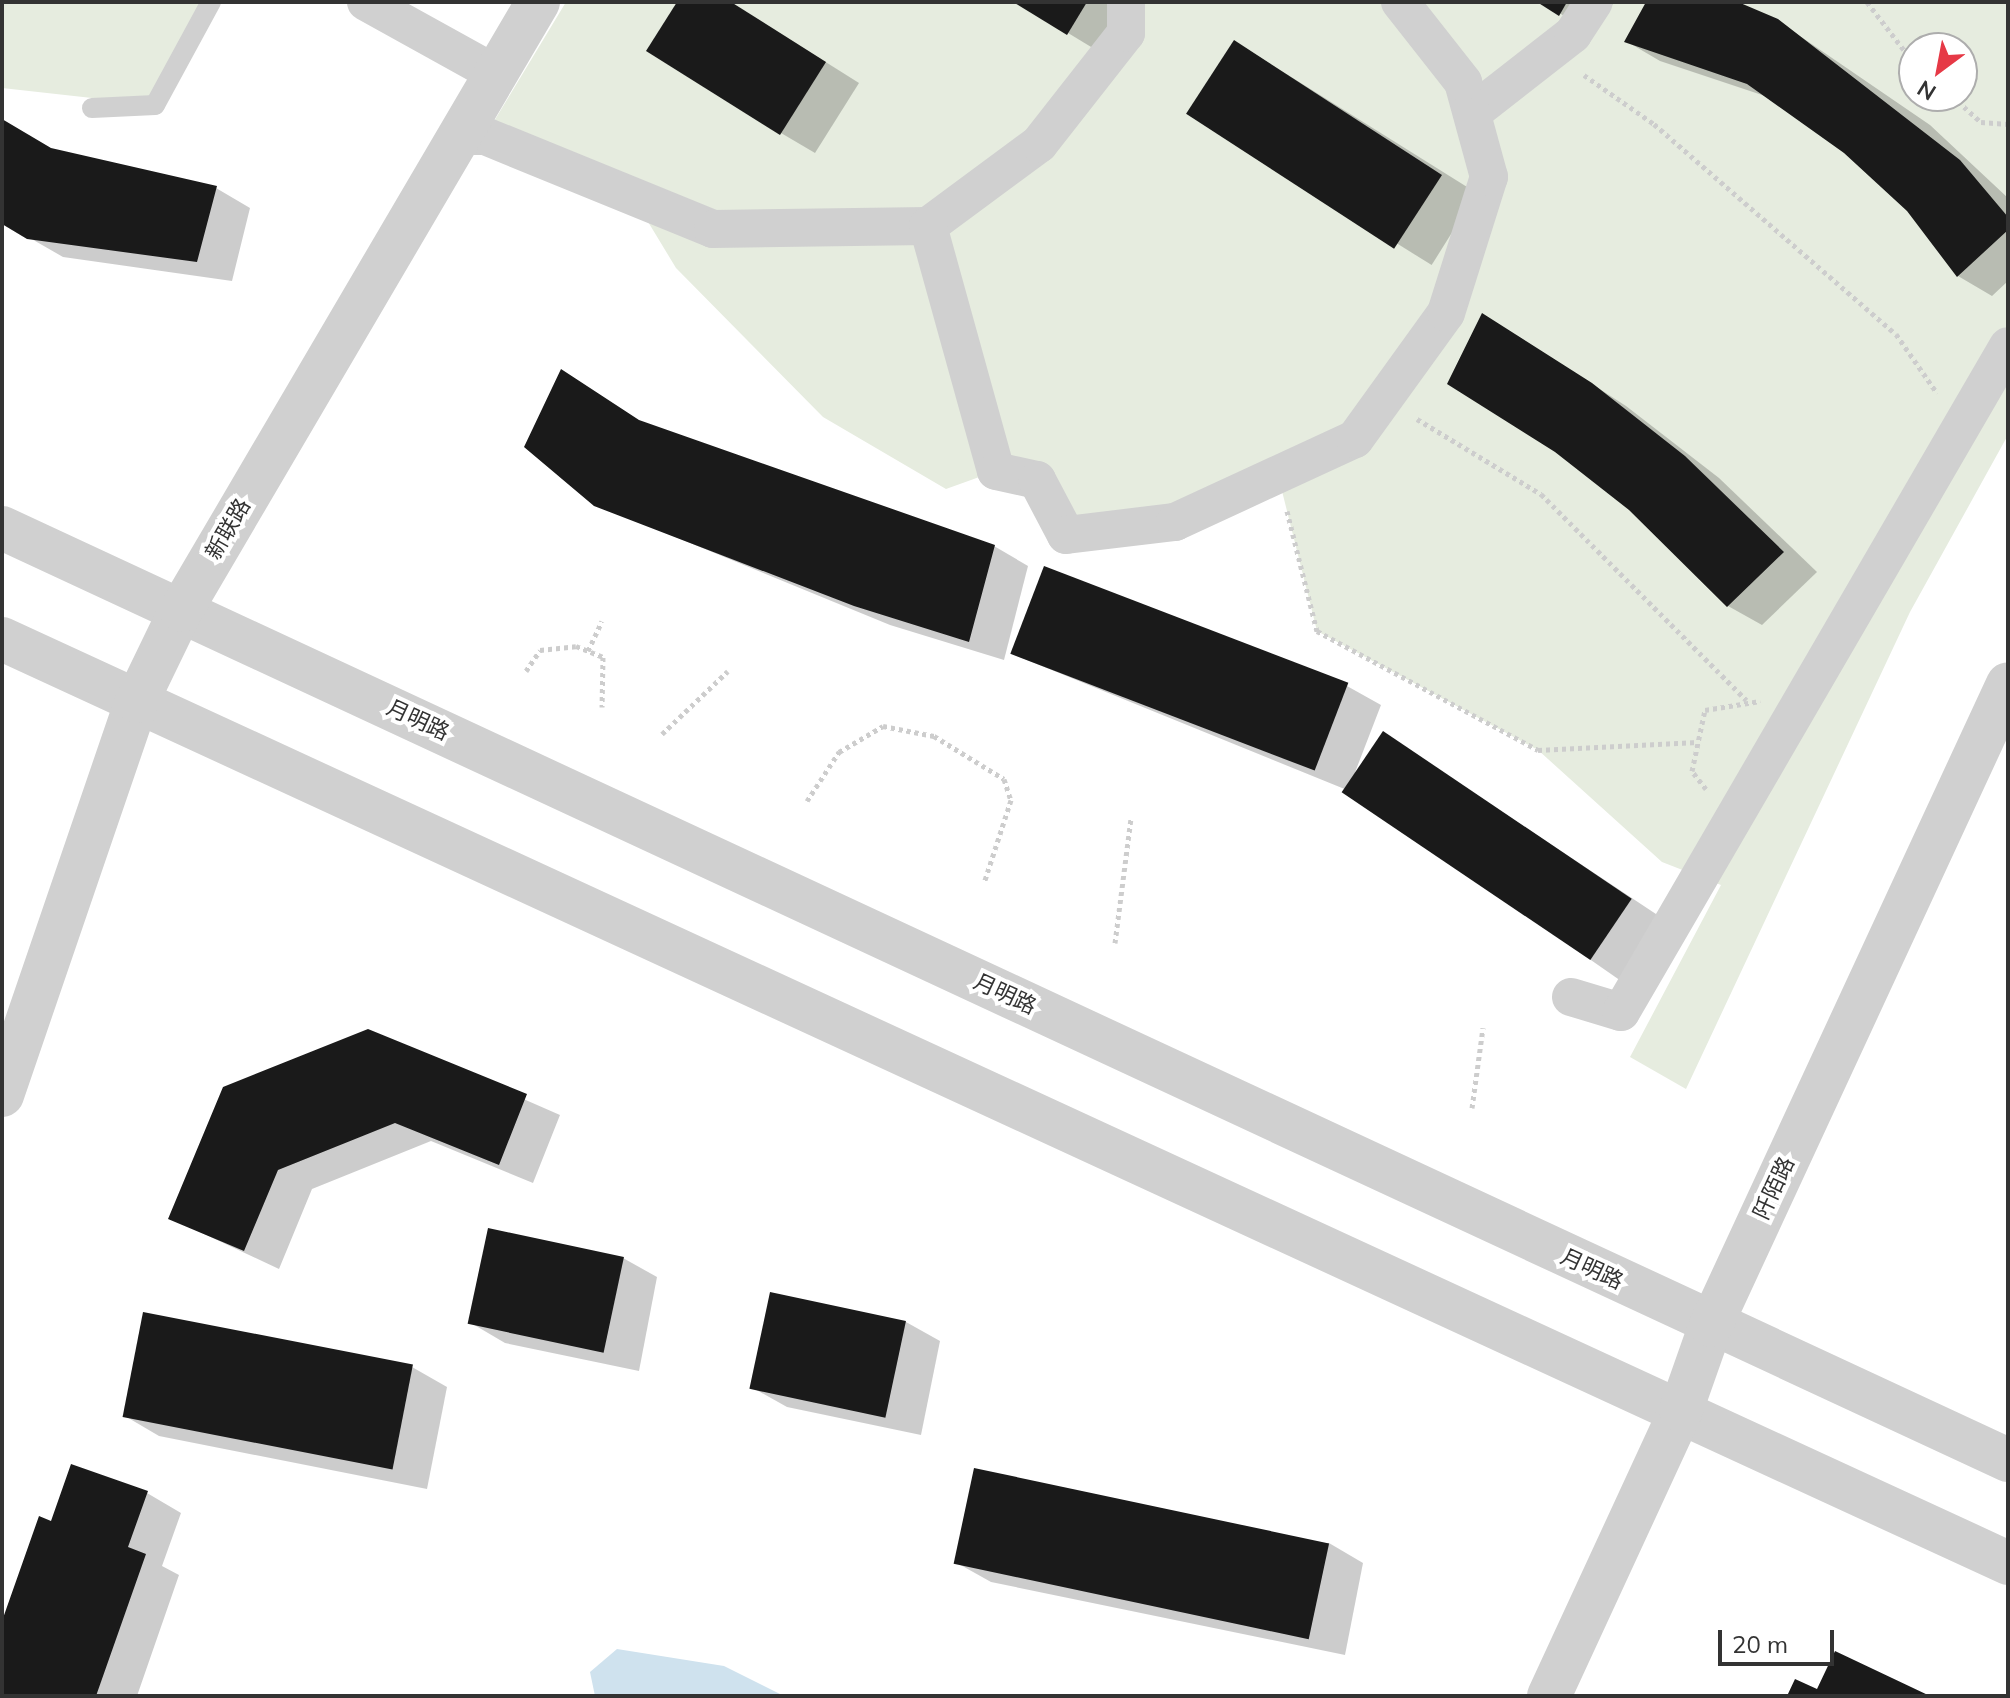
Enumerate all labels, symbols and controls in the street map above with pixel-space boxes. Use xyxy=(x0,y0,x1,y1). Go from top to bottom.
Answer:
north arrow xyxy=(1898,32,1978,112)
text: N xyxy=(1912,74,1941,107)
street label: 新联路 xyxy=(200,494,256,564)
street label: 月明路 xyxy=(383,694,453,746)
street label: 月明路 xyxy=(970,968,1040,1020)
street label: 阡陌路 xyxy=(1748,1153,1800,1223)
street label: 月明路 xyxy=(1557,1243,1627,1295)
scale bar xyxy=(1722,1614,1838,1664)
text: 20 m xyxy=(1732,1629,1788,1659)

